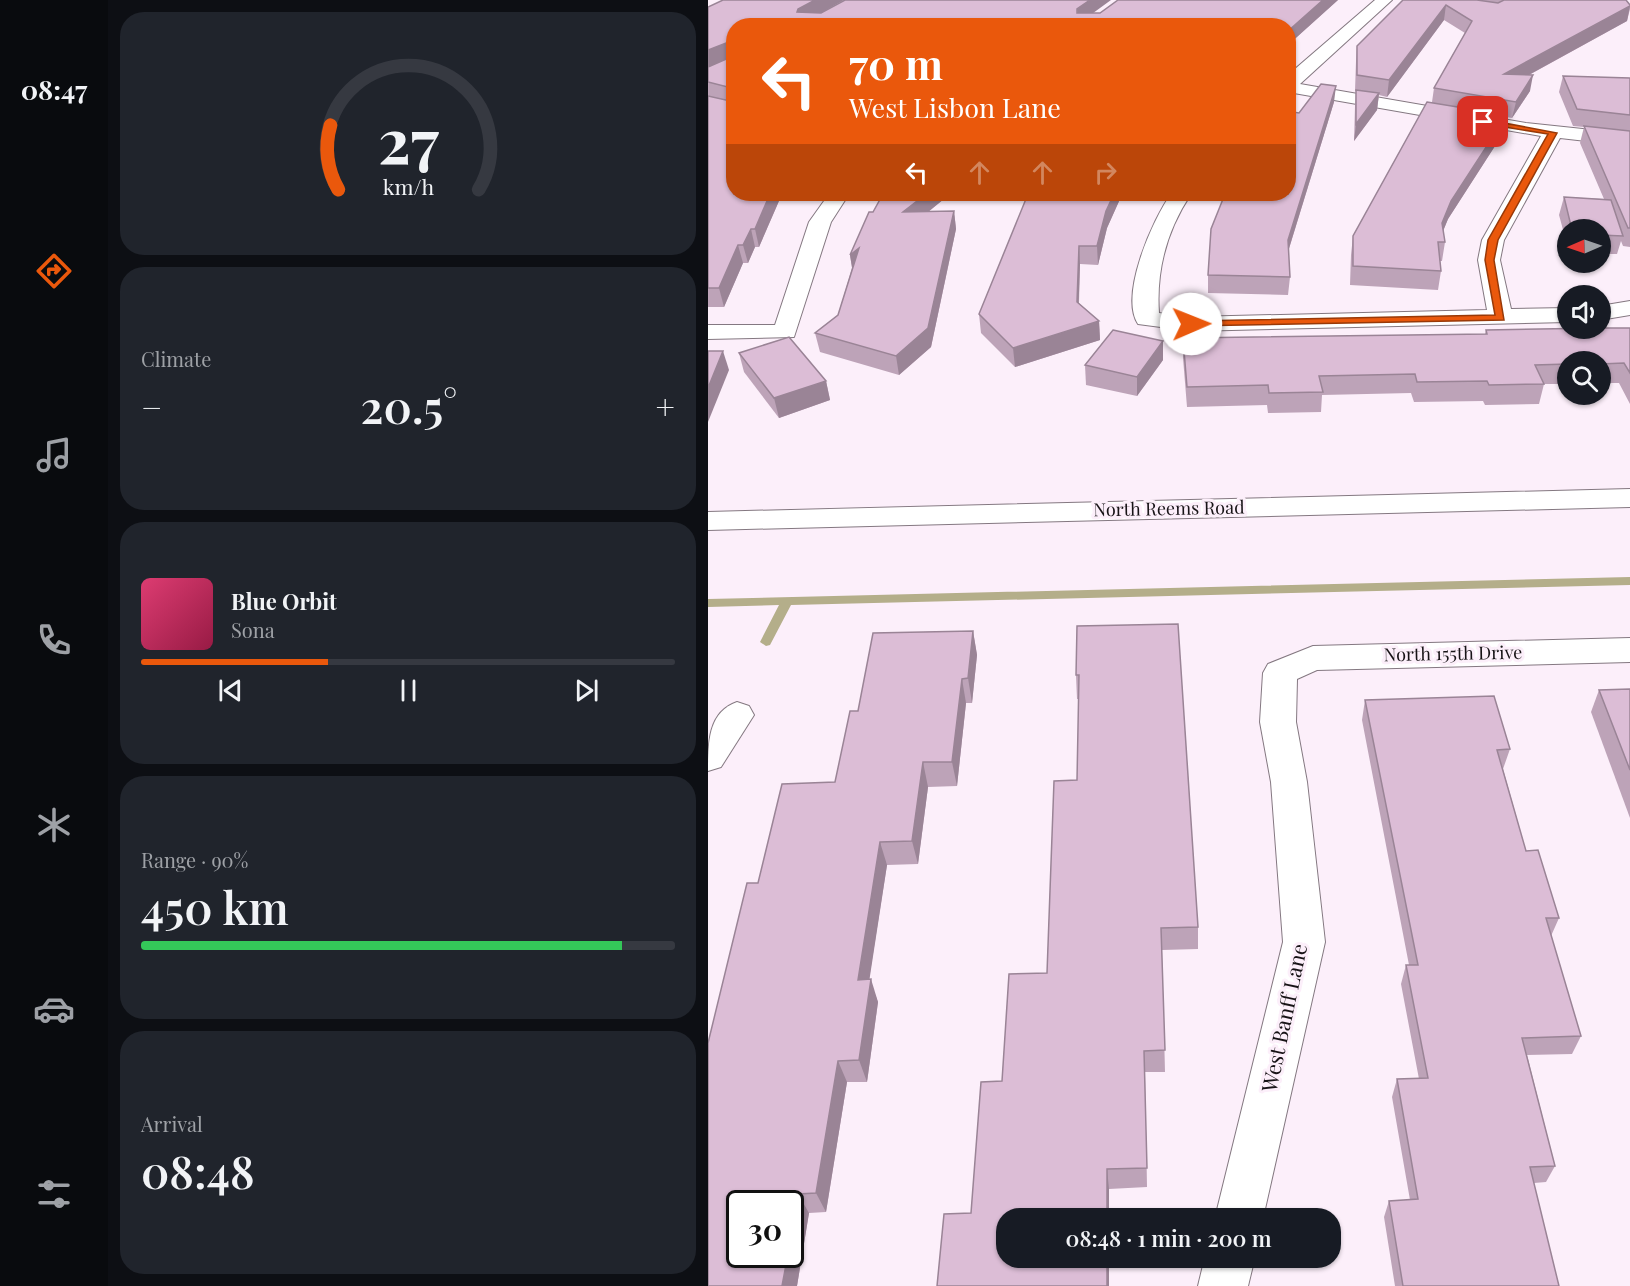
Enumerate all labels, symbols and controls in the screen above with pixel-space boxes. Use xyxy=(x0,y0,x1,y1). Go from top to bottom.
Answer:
text: 70 m xyxy=(849,35,943,91)
icon: left xyxy=(750,42,828,120)
text: 08:47 xyxy=(21,71,87,107)
text: West Lisbon Lane xyxy=(849,89,1061,125)
pin xyxy=(1457,96,1508,147)
text: 27 xyxy=(377,97,439,181)
icon: arrive xyxy=(1466,105,1499,138)
icon: left xyxy=(900,156,933,189)
icon: ahead xyxy=(963,156,996,189)
icon: ahead xyxy=(1026,156,1059,189)
icon: right xyxy=(1089,156,1122,189)
text: km/h xyxy=(382,173,434,201)
north arrow xyxy=(1557,219,1611,273)
map controls xyxy=(1557,219,1611,405)
icon: directions xyxy=(33,250,75,292)
button: sound xyxy=(1557,285,1611,339)
position arrow xyxy=(1159,292,1223,356)
text: Climate xyxy=(141,345,211,372)
button: search xyxy=(1557,351,1611,405)
text: 20.5° xyxy=(361,375,457,435)
text: − xyxy=(141,384,162,428)
text: + xyxy=(656,384,675,428)
icon: music xyxy=(33,434,75,476)
street label: North Reems Road xyxy=(1093,495,1245,521)
text: Blue Orbit xyxy=(231,586,337,616)
text: Sona xyxy=(231,616,275,643)
icon: phone xyxy=(33,619,75,661)
street label: North 155th Drive xyxy=(1383,640,1522,666)
icon: previous xyxy=(214,674,247,707)
icon: pause xyxy=(392,674,425,707)
icon: next xyxy=(570,674,603,707)
icon: climate xyxy=(33,804,75,846)
text: Range · 90% xyxy=(141,846,248,873)
text: 450 km xyxy=(141,876,289,936)
street label: West Banff Lane xyxy=(1253,941,1312,1095)
icon: car xyxy=(33,988,75,1030)
text: Arrival xyxy=(141,1110,203,1137)
text: 08:48 xyxy=(141,1140,255,1200)
icon: filters xyxy=(33,1173,75,1215)
speed limit sign: 30 xyxy=(726,1190,804,1268)
text: 08:48 · 1 min · 200 m xyxy=(1066,1223,1271,1253)

